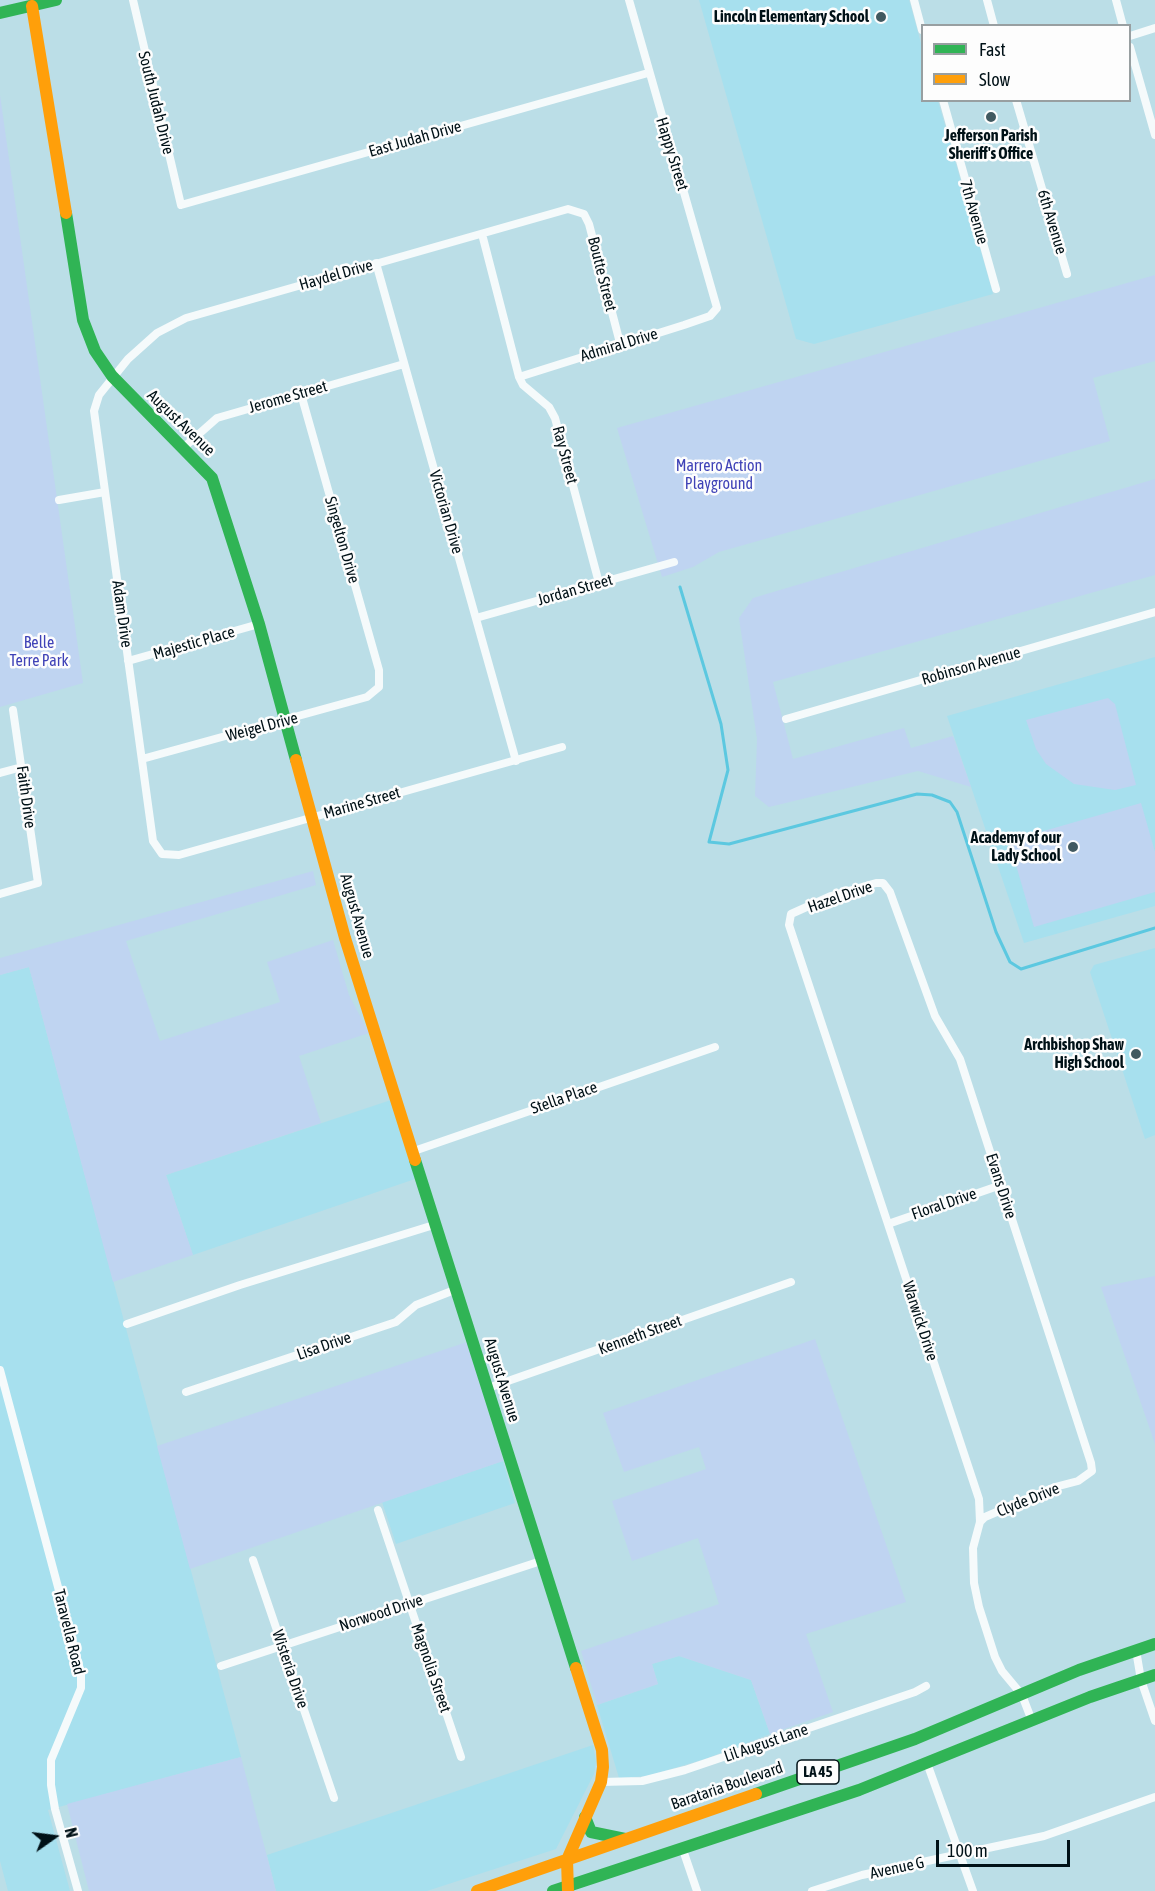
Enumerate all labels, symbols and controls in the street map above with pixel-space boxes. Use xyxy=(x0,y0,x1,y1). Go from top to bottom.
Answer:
place label: Lincoln Elementary School xyxy=(714,7,869,27)
marker: Lincoln Elementary School xyxy=(874,10,888,24)
legend xyxy=(921,24,1131,102)
text: Fast xyxy=(979,39,1006,60)
street label: South Judah Drive xyxy=(134,50,178,156)
text: Slow xyxy=(979,69,1010,90)
marker: Jefferson Parish Sheriff's Office xyxy=(984,110,998,124)
street label: Happy Street xyxy=(652,115,692,193)
street label: East Judah Drive xyxy=(366,117,464,161)
place label: Jefferson Parish Sheriff's Office xyxy=(945,126,1037,164)
street label: 7th Avenue xyxy=(956,177,992,247)
street label: 6th Avenue xyxy=(1033,187,1071,257)
street label: Boutte Street xyxy=(583,235,621,313)
street label: Haydel Drive xyxy=(297,255,375,295)
street label: Admiral Drive xyxy=(578,324,660,366)
street label: Jerome Street xyxy=(247,377,329,417)
street label: August Avenue xyxy=(143,386,219,460)
street label: Ray Street xyxy=(548,424,582,486)
park label: Marrero Action Playground xyxy=(676,456,762,494)
street label: Victorian Drive xyxy=(425,468,467,556)
street label: Singelton Drive xyxy=(320,494,364,586)
street label: Jordan Street xyxy=(535,570,615,610)
street label: Adam Drive xyxy=(108,579,136,649)
street label: Majestic Place xyxy=(151,622,237,664)
park label: Belle Terre Park xyxy=(10,633,68,671)
street label: Robinson Avenue xyxy=(919,643,1023,689)
street label: Weigel Drive xyxy=(224,708,300,746)
street label: Faith Drive xyxy=(12,765,40,829)
street label: Marine Street xyxy=(321,783,403,823)
place label: Academy of our Lady School xyxy=(971,828,1061,866)
marker: Academy of our Lady School xyxy=(1066,840,1080,854)
street label: August Avenue xyxy=(336,872,378,960)
street label: Hazel Drive xyxy=(805,877,875,917)
place label: Archbishop Shaw High School xyxy=(1024,1035,1124,1073)
marker: Archbishop Shaw High School xyxy=(1129,1047,1143,1061)
street label: Stella Place xyxy=(528,1078,600,1118)
street label: Evans Drive xyxy=(981,1151,1021,1221)
street label: Floral Drive xyxy=(909,1184,979,1224)
street label: Warwick Drive xyxy=(898,1279,942,1363)
street label: Kenneth Street xyxy=(596,1311,684,1359)
street label: Lisa Drive xyxy=(294,1328,354,1364)
street label: August Avenue xyxy=(480,1336,524,1424)
street label: Clyde Drive xyxy=(994,1479,1062,1521)
street label: Taravella Road xyxy=(49,1587,89,1677)
street label: Norwood Drive xyxy=(337,1590,425,1636)
street label: Magnolia Street xyxy=(407,1621,455,1715)
street label: Wisteria Drive xyxy=(268,1627,312,1711)
street label: Lil August Lane xyxy=(721,1720,811,1766)
street label: Barataria Boulevard xyxy=(668,1758,786,1814)
road number: LA 45 xyxy=(797,1760,839,1784)
north arrow xyxy=(24,1807,84,1867)
text: N xyxy=(62,1826,81,1839)
scale bar xyxy=(939,1828,1072,1866)
text: 100 m xyxy=(947,1840,988,1861)
street label: Avenue G xyxy=(868,1853,926,1883)

